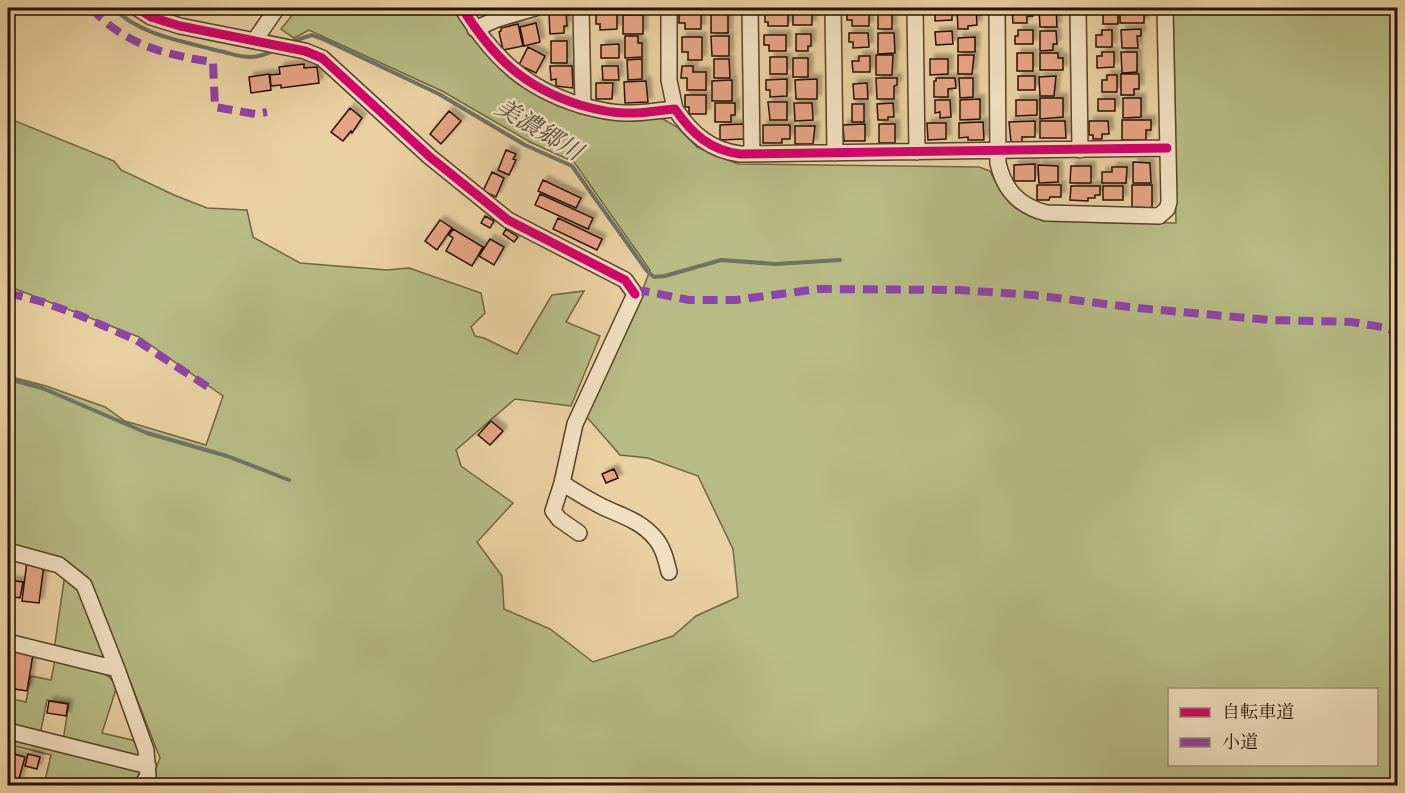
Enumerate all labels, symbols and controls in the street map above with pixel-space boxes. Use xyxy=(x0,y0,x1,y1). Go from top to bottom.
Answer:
water label: 美濃郷川 xyxy=(491,93,589,168)
legend xyxy=(1168,688,1378,766)
text: 自転車道 xyxy=(1222,702,1294,722)
text: 小道 xyxy=(1222,732,1258,752)

